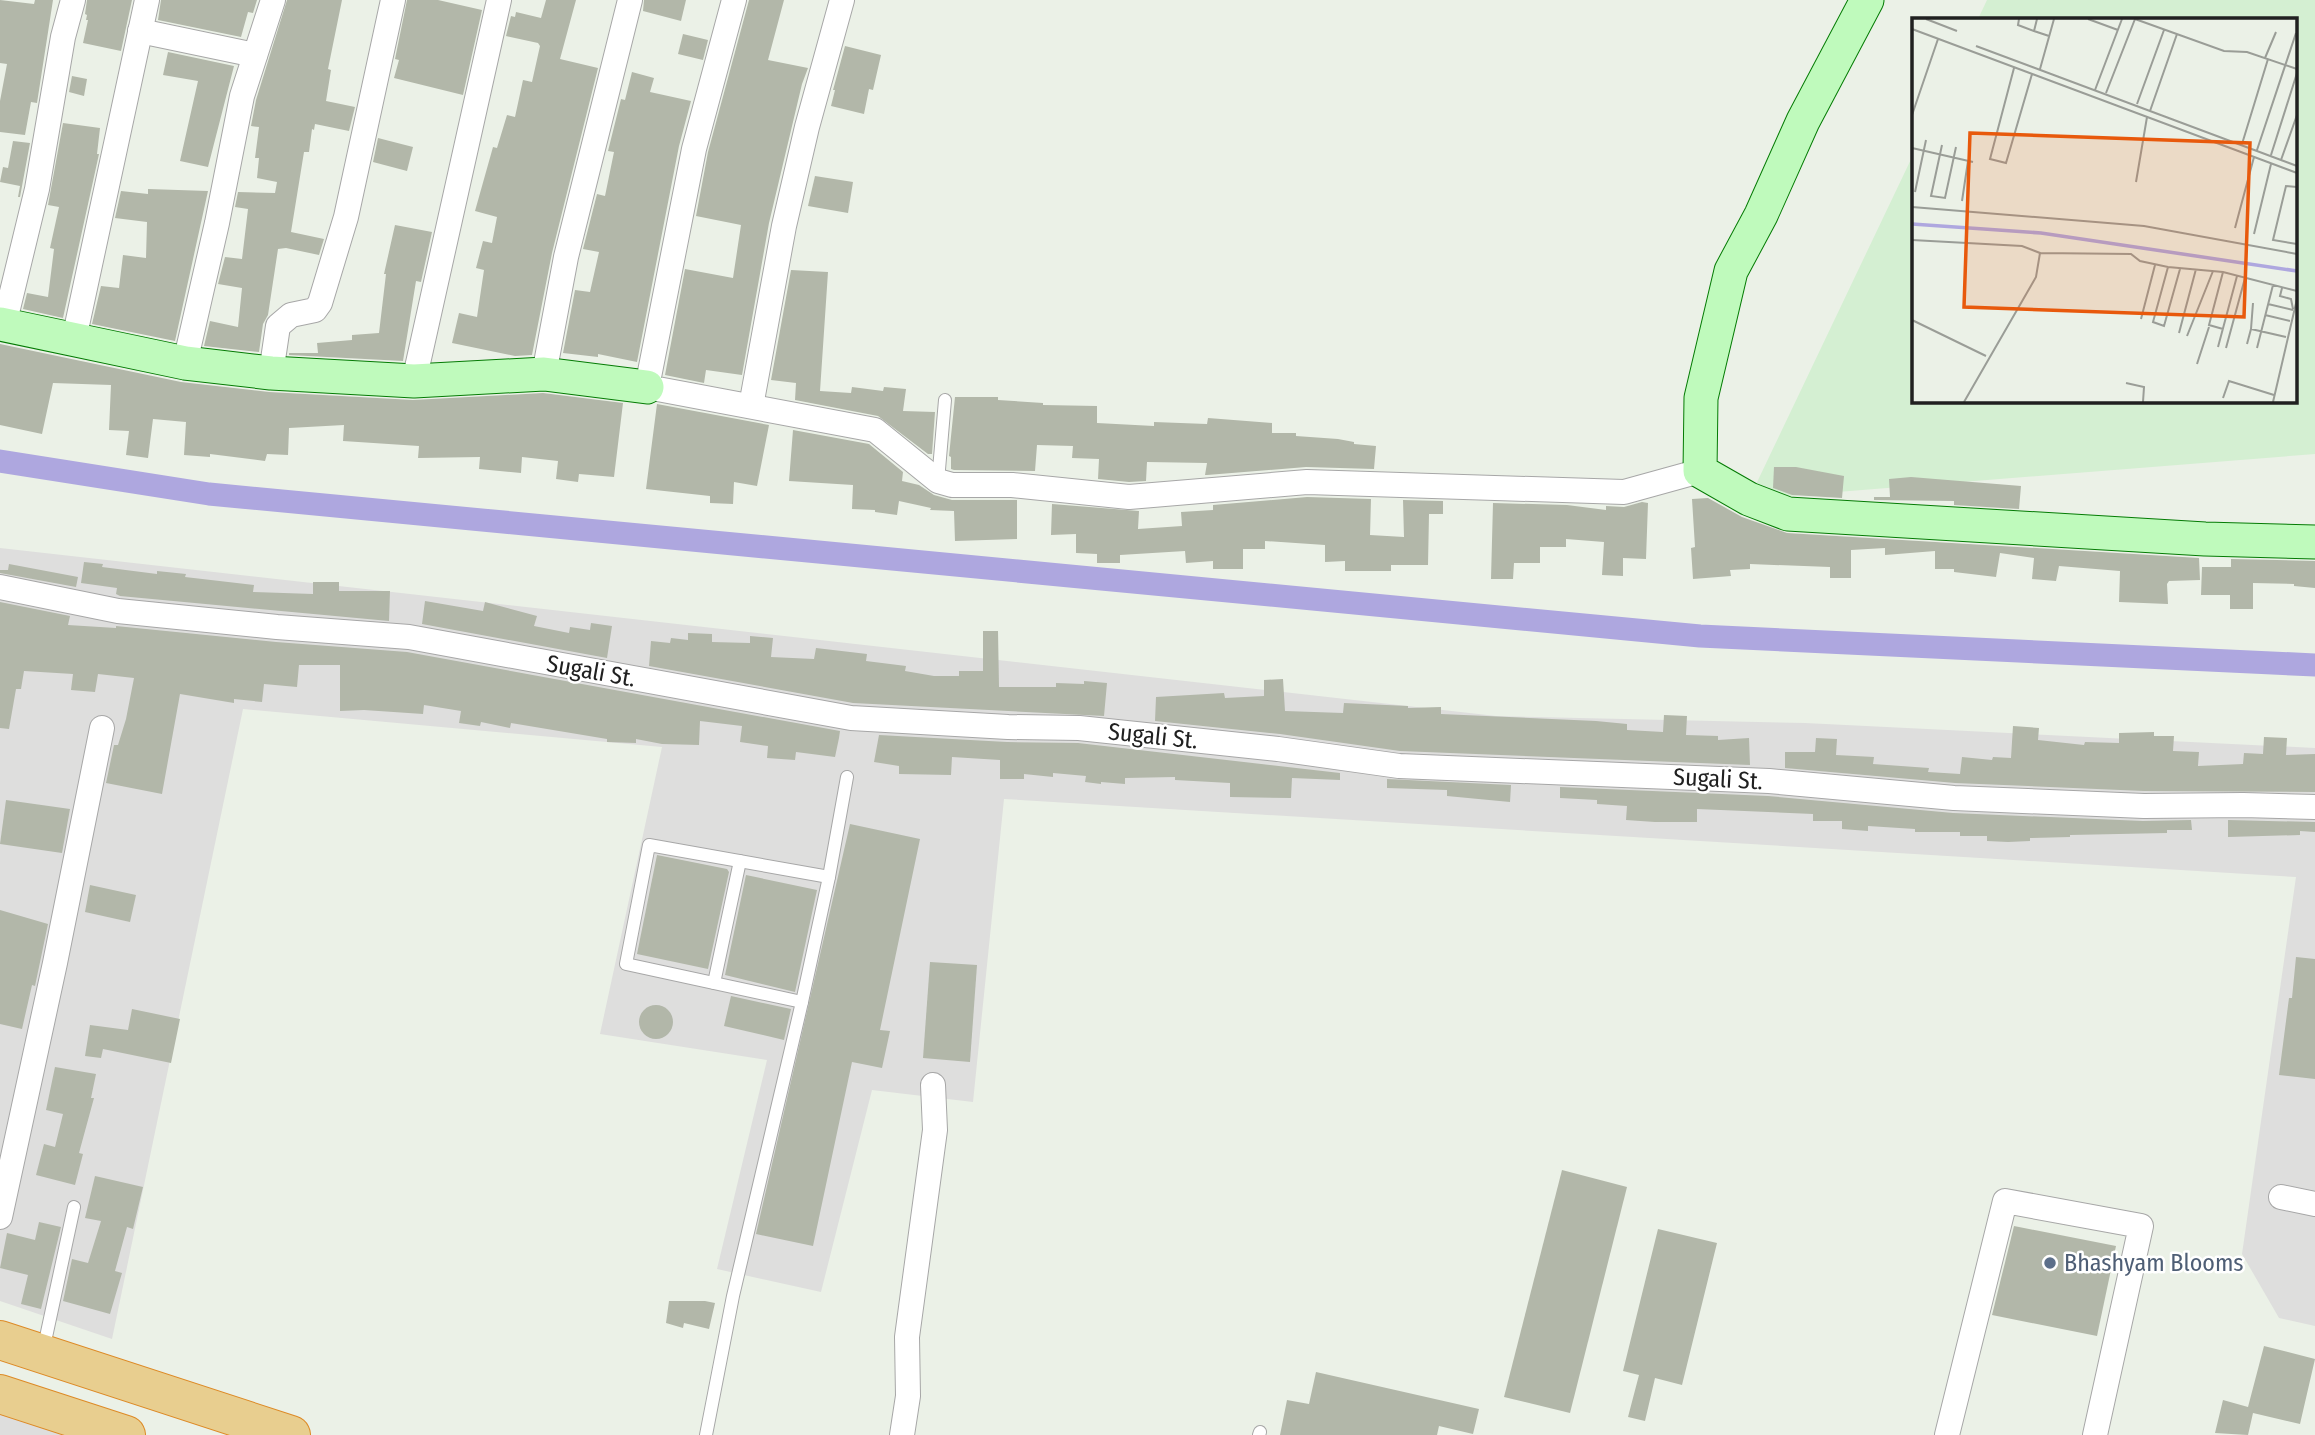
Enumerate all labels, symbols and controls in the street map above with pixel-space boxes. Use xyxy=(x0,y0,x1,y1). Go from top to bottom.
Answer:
inset map xyxy=(1912,18,2298,402)
street label: Sugali St. xyxy=(544,649,638,693)
street label: Sugali St. xyxy=(1107,717,1199,755)
street label: Sugali St. xyxy=(1672,763,1764,795)
place label: Bhashyam Blooms xyxy=(2064,1249,2244,1277)
marker: Bhashyam Blooms xyxy=(2042,1255,2058,1271)

